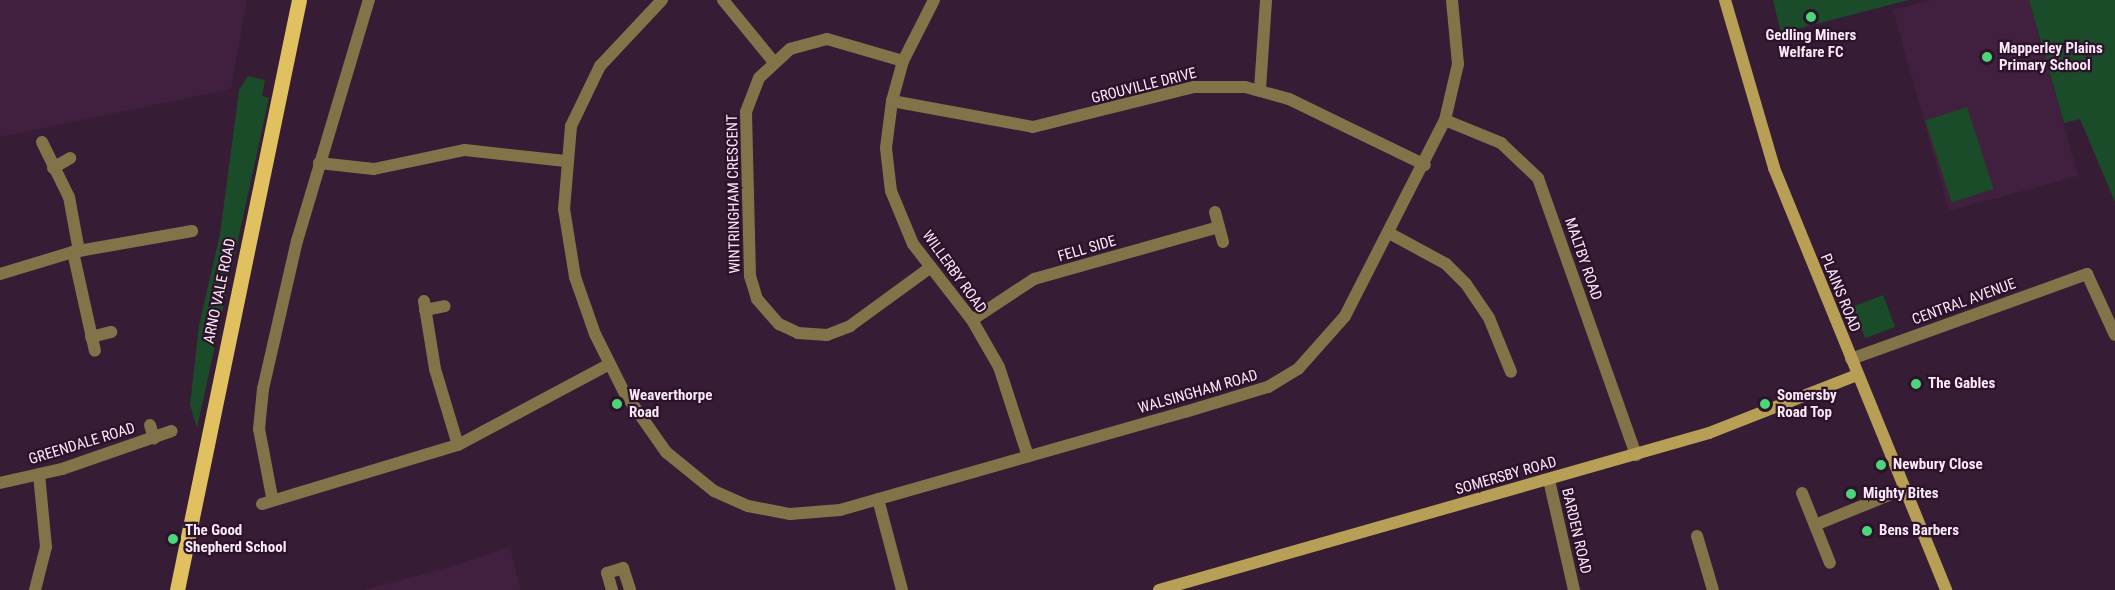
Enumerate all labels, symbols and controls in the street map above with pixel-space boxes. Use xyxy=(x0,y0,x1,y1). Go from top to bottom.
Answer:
marker: Gedling Miners Welfare FC xyxy=(1804,10,1818,24)
place label: Gedling Miners Welfare FC xyxy=(1766,26,1856,61)
place label: Mapperley Plains Primary School xyxy=(1999,39,2103,74)
marker: Mapperley Plains Primary School xyxy=(1980,50,1994,64)
street label: GROUVILLE DRIVE xyxy=(1090,64,1198,108)
street label: WINTRINGHAM CRESCENT xyxy=(724,114,744,274)
street label: MALTBY ROAD xyxy=(1560,215,1606,303)
street label: WILLERBY ROAD xyxy=(918,227,990,317)
street label: FELL SIDE xyxy=(1056,232,1118,266)
street label: ARNO VALE ROAD xyxy=(200,237,240,345)
street label: PLAINS ROAD xyxy=(1816,251,1864,335)
street label: CENTRAL AVENUE xyxy=(1910,275,2018,329)
street label: WALSINGHAM ROAD xyxy=(1136,366,1260,418)
place label: The Gables xyxy=(1928,375,1995,393)
marker: The Gables xyxy=(1909,377,1923,391)
place label: Weaverthorpe Road xyxy=(629,386,712,421)
place label: Somersby Road Top xyxy=(1777,386,1837,421)
marker: Weaverthorpe Road xyxy=(610,397,624,411)
marker: Somersby Road Top xyxy=(1758,397,1772,411)
street label: GREENDALE ROAD xyxy=(27,419,137,469)
street label: SOMERSBY ROAD xyxy=(1453,453,1559,499)
place label: Newbury Close xyxy=(1893,456,1983,474)
marker: Newbury Close xyxy=(1874,458,1888,472)
place label: Mighty Bites xyxy=(1863,485,1939,503)
street label: BARDEN ROAD xyxy=(1557,486,1595,576)
marker: Mighty Bites xyxy=(1844,487,1858,501)
place label: The Good Shepherd School xyxy=(185,521,286,556)
place label: Bens Barbers xyxy=(1879,522,1959,540)
marker: Bens Barbers xyxy=(1860,524,1874,538)
marker: The Good Shepherd School xyxy=(166,532,180,546)

